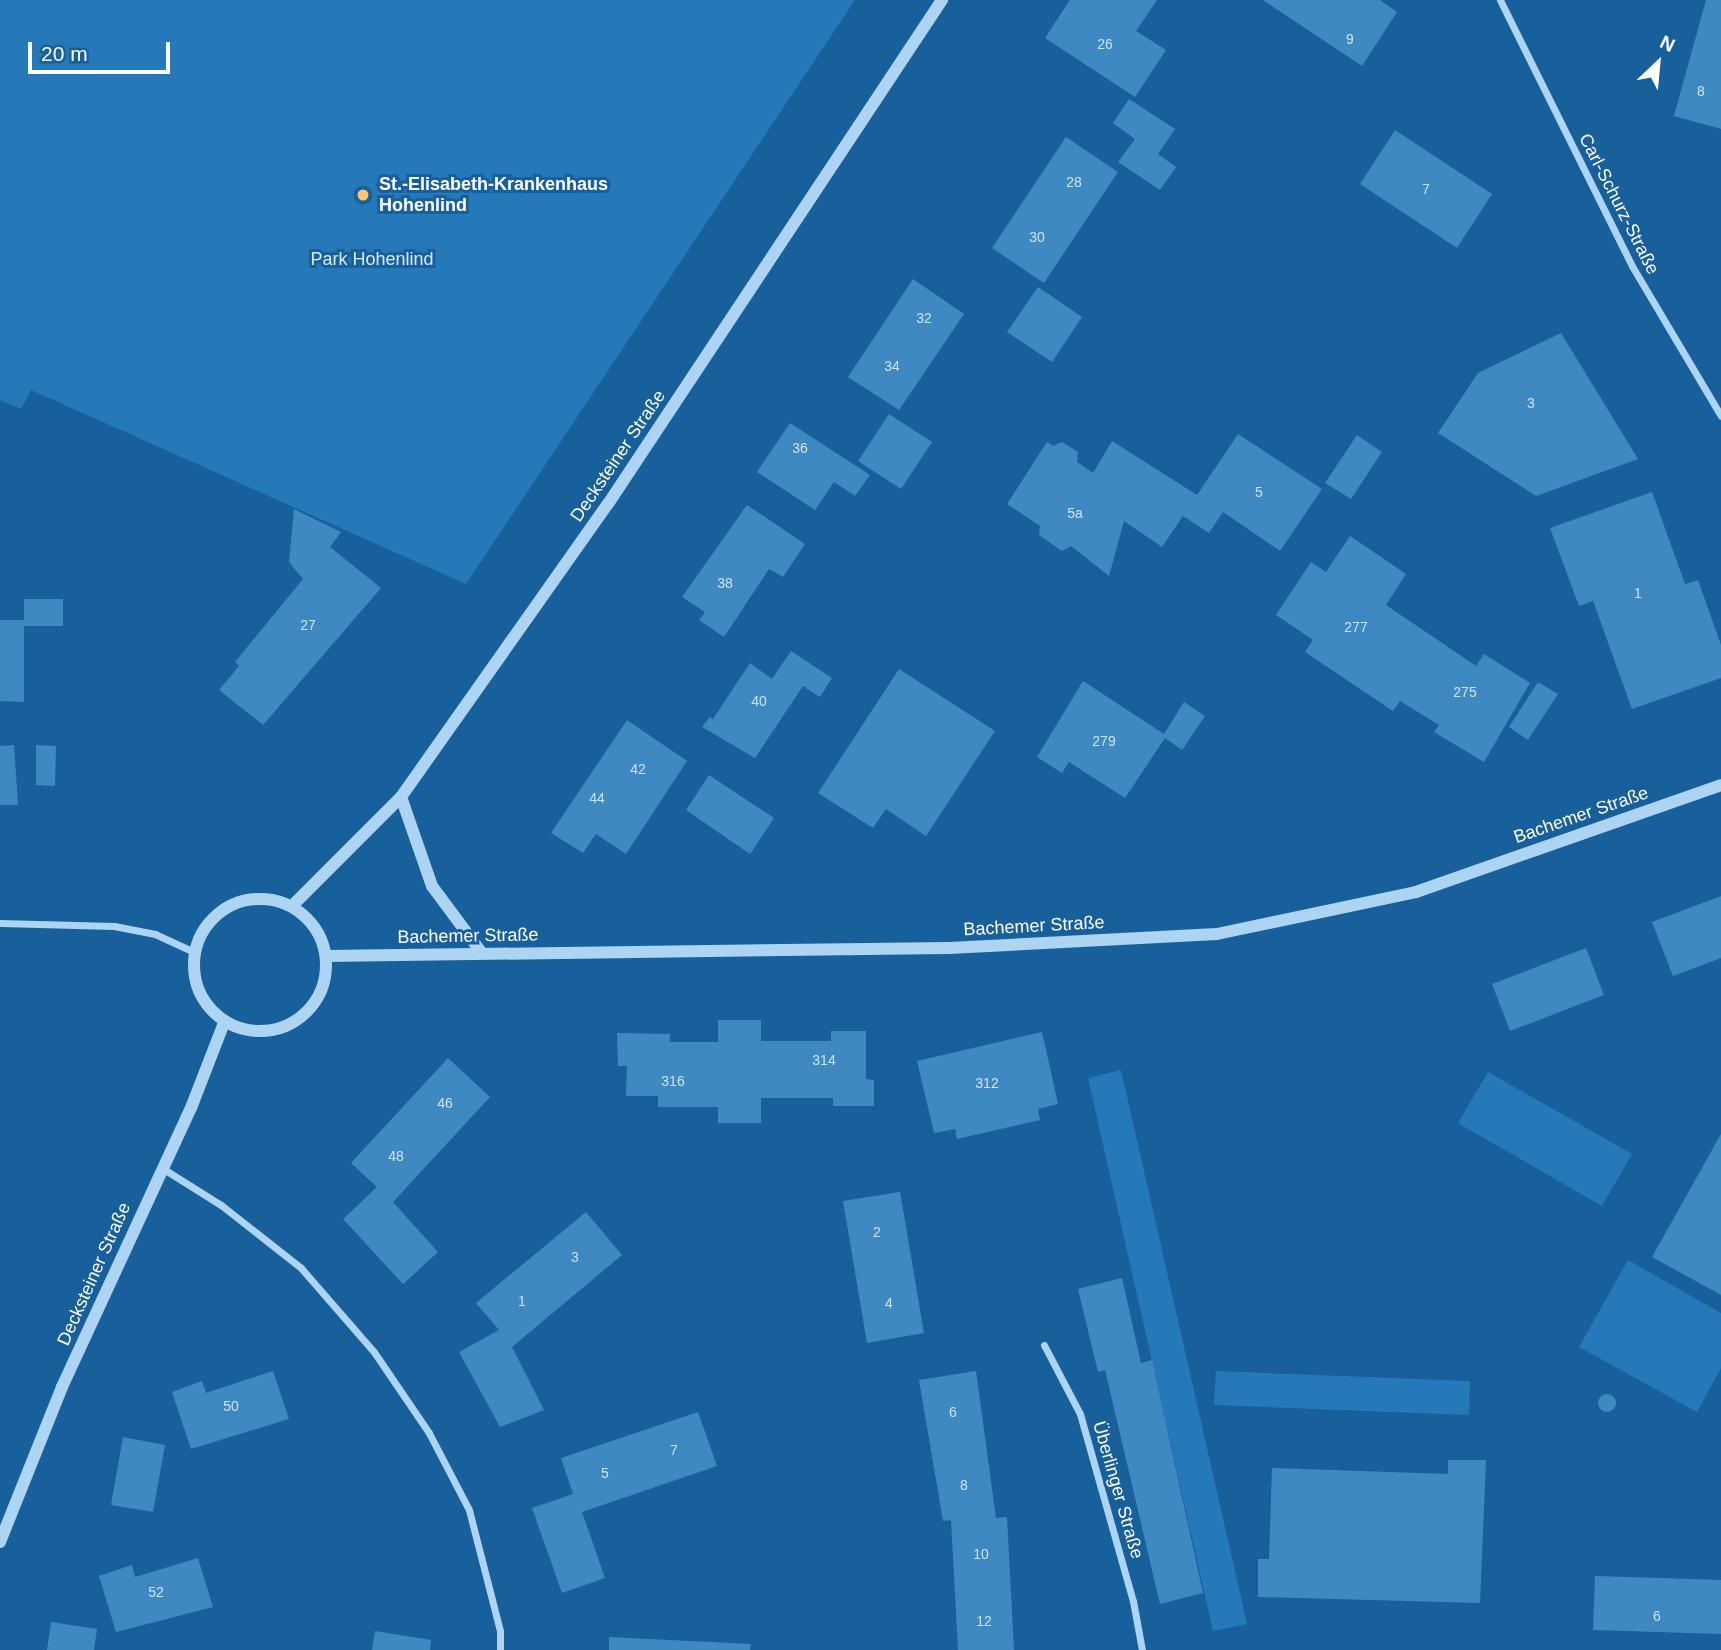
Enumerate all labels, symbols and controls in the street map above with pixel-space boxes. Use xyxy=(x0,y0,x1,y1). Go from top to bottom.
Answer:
scale bar xyxy=(32,28,173,72)
north arrow xyxy=(1623,28,1693,98)
house number: 9 xyxy=(1346,31,1354,47)
text: N xyxy=(1657,31,1678,56)
house number: 26 xyxy=(1097,36,1113,52)
text: 20 m xyxy=(41,42,88,65)
house number: 8 xyxy=(1697,83,1705,99)
street label: Carl-Schurz-Straße xyxy=(1574,130,1664,278)
place label: St.-Elisabeth-Krankenhaus Hohenlind xyxy=(379,174,608,216)
house number: 28 xyxy=(1066,174,1082,190)
house number: 7 xyxy=(1422,181,1430,197)
marker: St.-Elisabeth-Krankenhaus Hohenlind xyxy=(353,185,373,205)
house number: 30 xyxy=(1029,229,1045,245)
park label: Park Hohenlind xyxy=(310,248,434,270)
house number: 32 xyxy=(916,310,932,326)
house number: 34 xyxy=(884,358,900,374)
street label: Decksteiner Straße xyxy=(566,386,670,526)
house number: 3 xyxy=(1527,395,1535,411)
house number: 36 xyxy=(792,440,808,456)
house number: 5 xyxy=(1255,484,1263,500)
house number: 5a xyxy=(1067,505,1083,521)
house number: 38 xyxy=(717,575,733,591)
house number: 1 xyxy=(1634,585,1642,601)
house number: 27 xyxy=(300,617,316,633)
house number: 277 xyxy=(1344,619,1368,635)
house number: 275 xyxy=(1453,684,1477,700)
house number: 40 xyxy=(751,693,767,709)
house number: 279 xyxy=(1092,733,1116,749)
house number: 42 xyxy=(630,761,646,777)
street label: Bachemer Straße xyxy=(1511,782,1651,848)
house number: 44 xyxy=(589,790,605,806)
street label: Bachemer Straße xyxy=(963,912,1105,940)
street label: Bachemer Straße xyxy=(397,924,539,948)
house number: 314 xyxy=(812,1052,836,1068)
house number: 316 xyxy=(661,1073,685,1089)
house number: 312 xyxy=(975,1075,999,1091)
house number: 46 xyxy=(437,1095,453,1111)
house number: 48 xyxy=(388,1148,404,1164)
street label: Decksteiner Straße xyxy=(53,1199,135,1349)
house number: 2 xyxy=(873,1224,881,1240)
house number: 3 xyxy=(571,1249,579,1265)
house number: 1 xyxy=(518,1293,526,1309)
house number: 4 xyxy=(885,1295,893,1311)
house number: 50 xyxy=(223,1398,239,1414)
house number: 6 xyxy=(949,1404,957,1420)
street label: Überlinger Straße xyxy=(1088,1419,1148,1561)
house number: 7 xyxy=(670,1442,678,1458)
house number: 5 xyxy=(601,1465,609,1481)
house number: 8 xyxy=(960,1477,968,1493)
house number: 10 xyxy=(973,1546,989,1562)
house number: 52 xyxy=(148,1584,164,1600)
house number: 6 xyxy=(1653,1608,1661,1624)
house number: 12 xyxy=(976,1613,992,1629)

